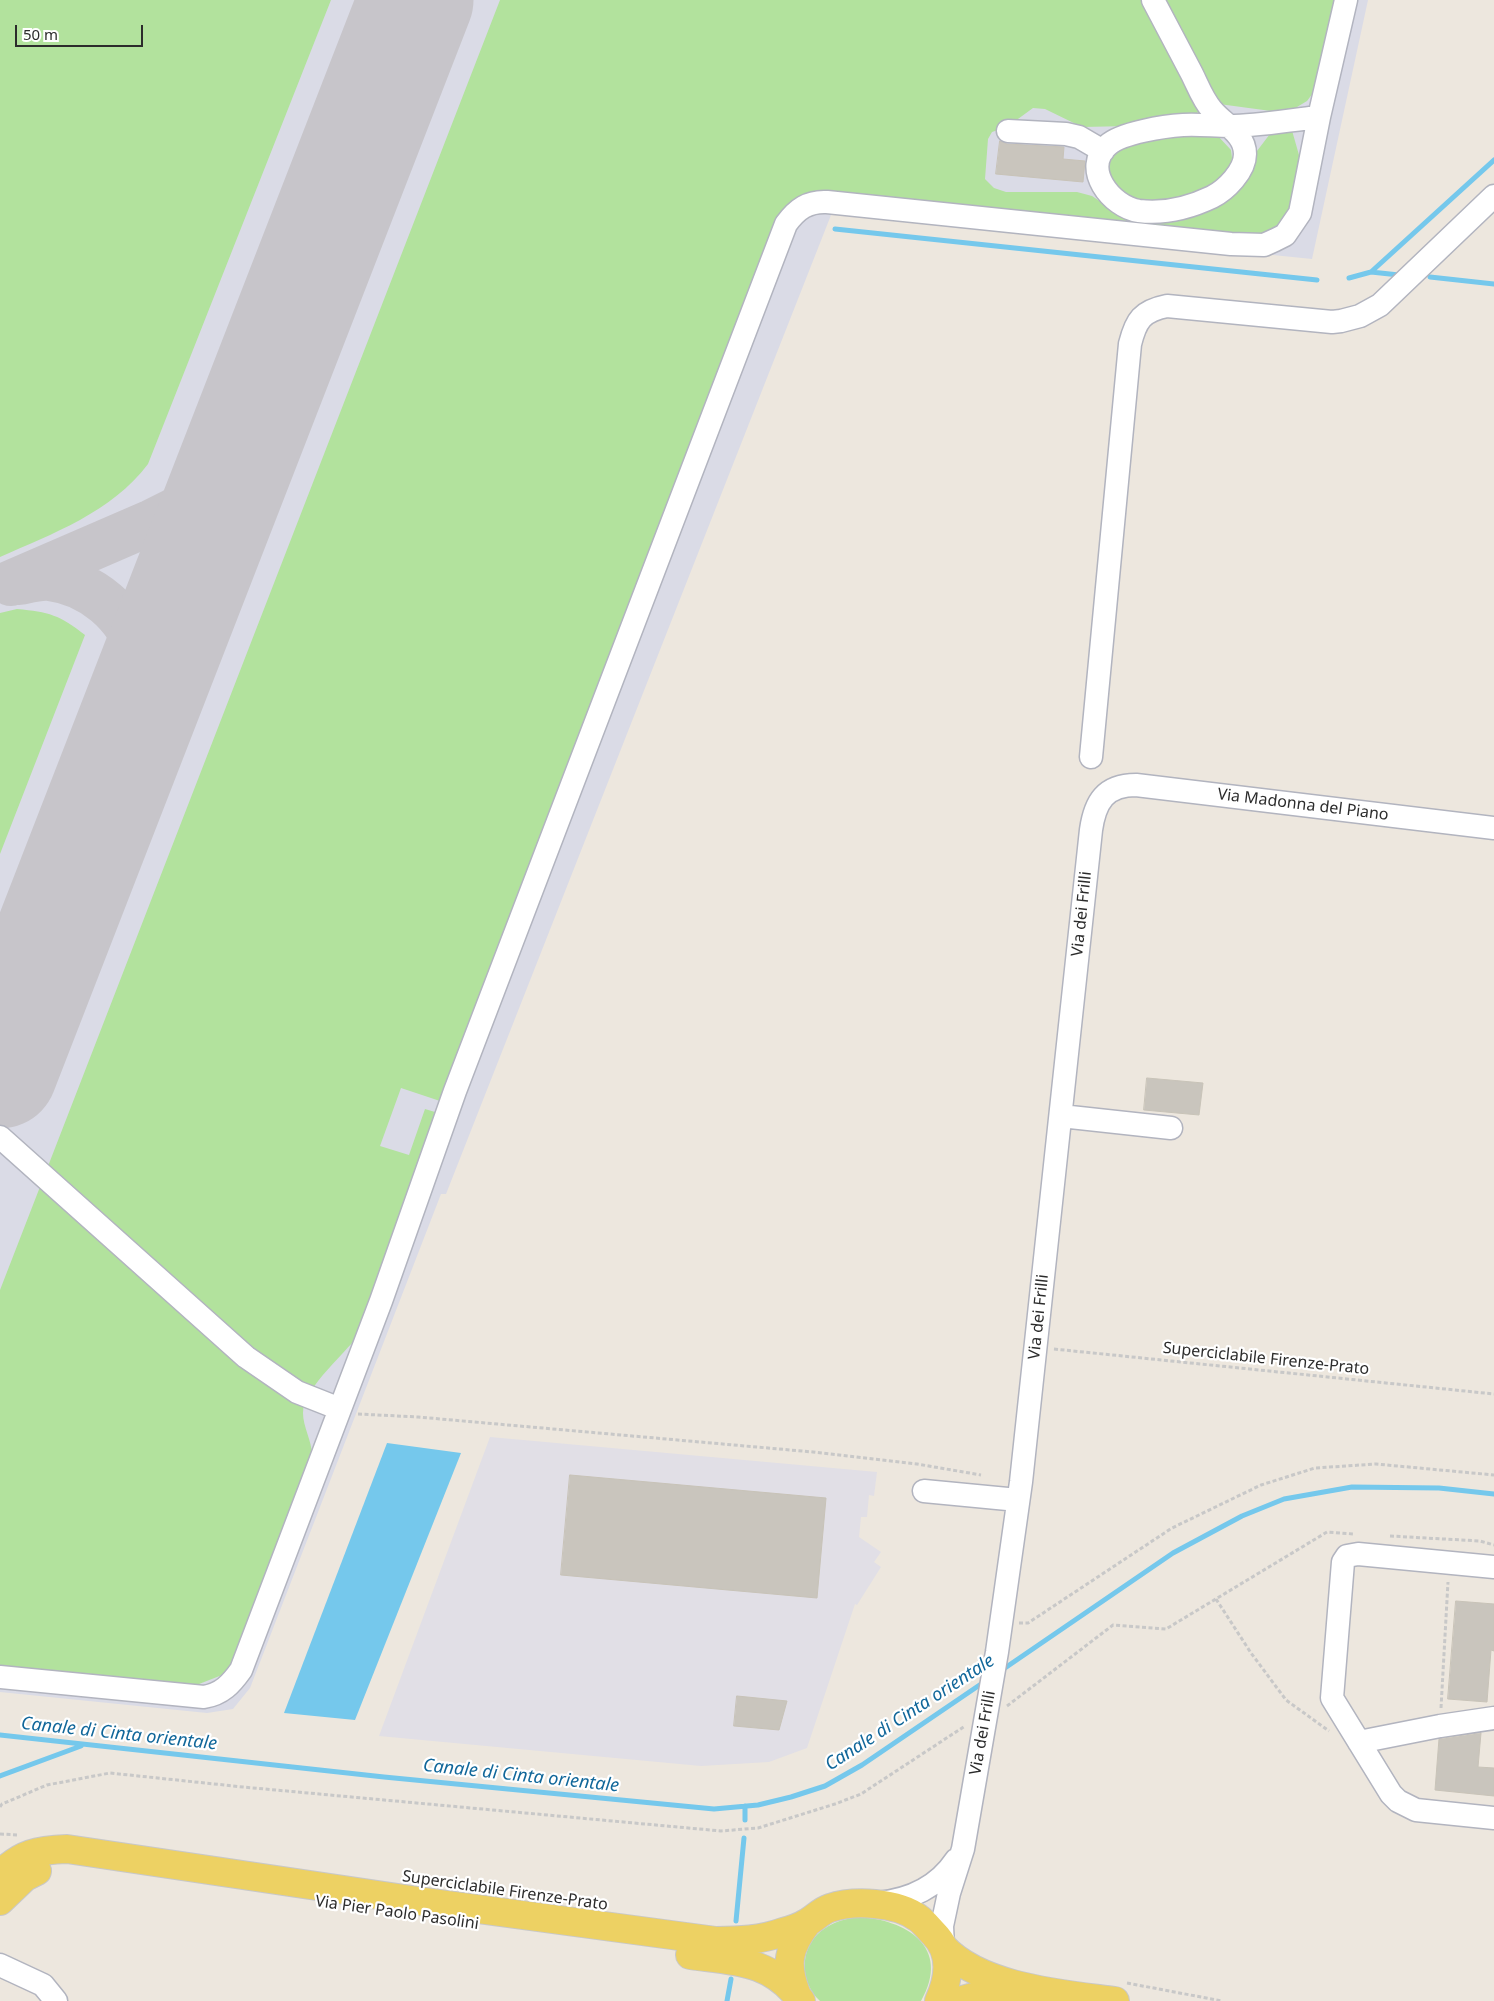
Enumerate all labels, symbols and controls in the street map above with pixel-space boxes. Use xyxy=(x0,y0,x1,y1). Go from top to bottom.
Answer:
scale bar xyxy=(18,15,145,47)
text: 50 m xyxy=(23,24,58,44)
street label: Via Madonna del Piano xyxy=(1216,785,1390,825)
street label: Via dei Frilli xyxy=(1068,871,1096,957)
street label: Via dei Frilli xyxy=(1025,1274,1053,1360)
street label: Superciclabile Firenze-Prato xyxy=(1162,1339,1370,1379)
water label: Canale di Cinta orientale xyxy=(821,1650,999,1776)
street label: Via dei Frilli xyxy=(966,1689,1000,1777)
water label: Canale di Cinta orientale xyxy=(20,1713,218,1755)
water label: Canale di Cinta orientale xyxy=(422,1755,620,1797)
street label: Superciclabile Firenze-Prato xyxy=(401,1867,609,1915)
street label: Via Pier Paolo Pasolini xyxy=(314,1892,480,1934)

